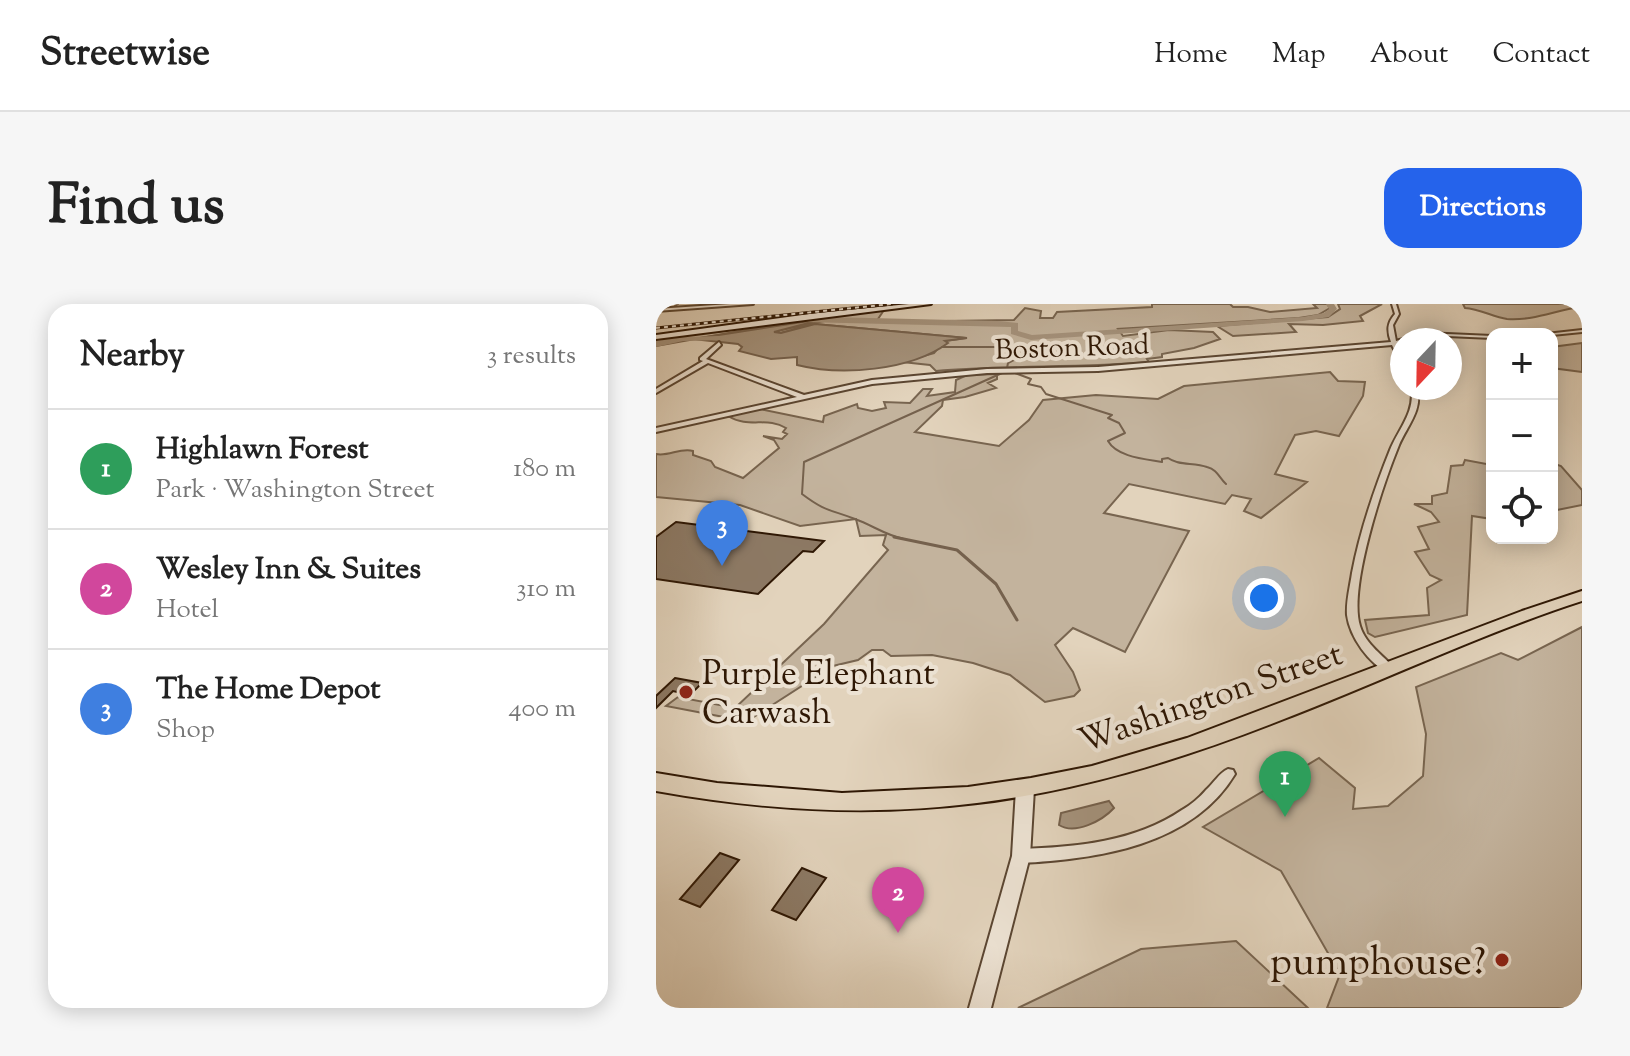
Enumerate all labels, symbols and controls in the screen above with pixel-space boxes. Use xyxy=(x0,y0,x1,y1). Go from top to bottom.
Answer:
text: Streetwise xyxy=(40,28,210,82)
text: Home xyxy=(1154,35,1228,75)
text: Map xyxy=(1272,35,1326,75)
text: About xyxy=(1370,35,1448,75)
text: Contact xyxy=(1492,35,1590,75)
text: Find us xyxy=(48,168,224,249)
button: Directions xyxy=(1384,168,1582,248)
street label: Boston Road xyxy=(994,326,1150,372)
north arrow xyxy=(1390,328,1462,400)
map controls xyxy=(1486,328,1558,544)
button: + xyxy=(1486,328,1558,400)
text: Nearby xyxy=(80,332,185,381)
text: 3 results xyxy=(487,338,576,375)
button: − xyxy=(1486,400,1558,472)
text: Highlawn Forest xyxy=(156,429,369,472)
text: 1 xyxy=(102,451,110,488)
text: 180 m xyxy=(513,451,576,488)
text: Park · Washington Street xyxy=(156,472,435,509)
button: locate xyxy=(1486,472,1558,544)
pin: 3 xyxy=(696,500,748,566)
text: Wesley Inn & Suites xyxy=(156,549,421,592)
text: 2 xyxy=(100,571,112,608)
text: 310 m xyxy=(516,571,576,608)
your location xyxy=(1244,578,1284,618)
text: Hotel xyxy=(156,592,219,629)
street label: Washington Street xyxy=(1073,631,1350,767)
place label: Purple Elephant Carwash xyxy=(702,651,935,739)
text: The Home Depot xyxy=(156,669,380,712)
marker: Purple Elephant Carwash xyxy=(677,683,695,701)
text: 3 xyxy=(101,691,111,728)
text: 400 m xyxy=(509,691,576,728)
text: Shop xyxy=(156,712,215,749)
pin: 1 xyxy=(1259,751,1311,817)
pin: 2 xyxy=(872,867,924,933)
place label: pumphouse? xyxy=(1270,936,1486,993)
marker: pumphouse? xyxy=(1493,951,1511,969)

